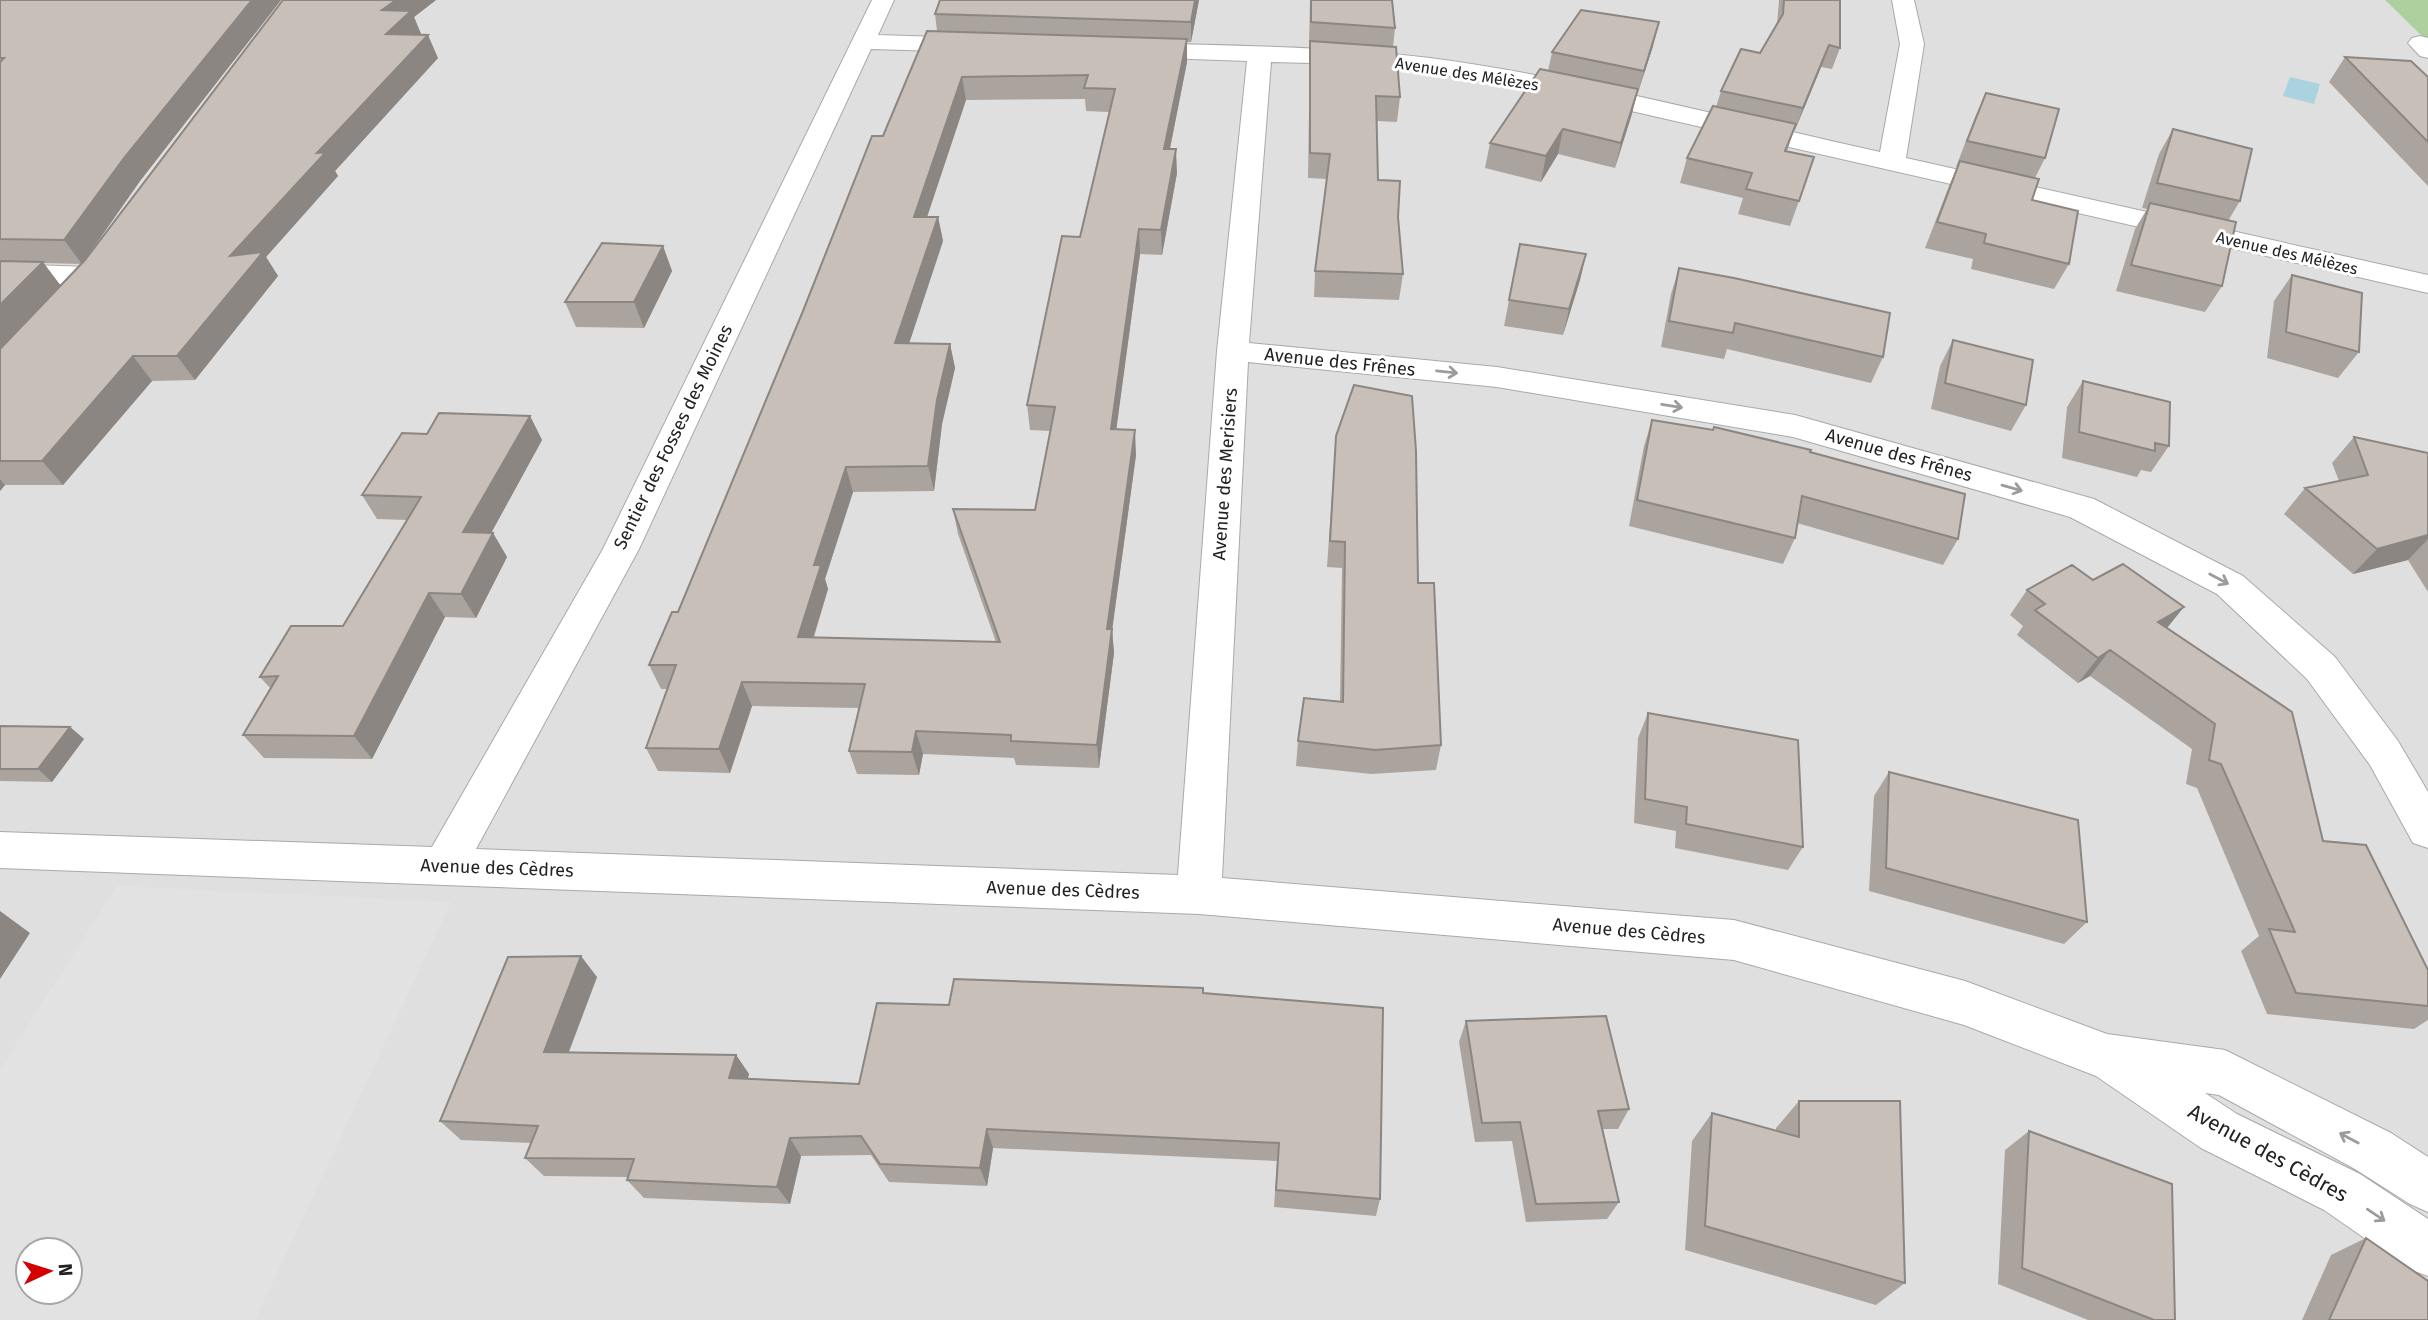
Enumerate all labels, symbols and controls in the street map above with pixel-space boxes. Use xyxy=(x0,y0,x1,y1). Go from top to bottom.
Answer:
street label: Avenue des Mélèzes xyxy=(1394,53,1540,95)
street label: Avenue des Mélèzes xyxy=(2214,227,2360,279)
street label: Sentier des Fosses des Moines xyxy=(609,321,737,553)
street label: Avenue des Frênes xyxy=(1264,343,1416,381)
one-way arrow xyxy=(1435,366,1458,379)
street label: Avenue des Merisiers xyxy=(1208,387,1242,561)
one-way arrow xyxy=(1660,400,1683,413)
street label: Avenue des Frênes xyxy=(1823,424,1975,486)
one-way arrow xyxy=(2000,482,2022,495)
one-way arrow xyxy=(2208,573,2229,587)
street label: Avenue des Cèdres xyxy=(420,854,574,882)
street label: Avenue des Cèdres xyxy=(986,876,1140,904)
street label: Avenue des Cèdres xyxy=(1552,913,1706,949)
street label: Avenue des Cèdres xyxy=(2184,1098,2353,1208)
one-way arrow xyxy=(2339,1131,2360,1145)
one-way arrow xyxy=(2366,1209,2386,1223)
north arrow xyxy=(14,1236,84,1306)
text: N xyxy=(54,1263,77,1277)

